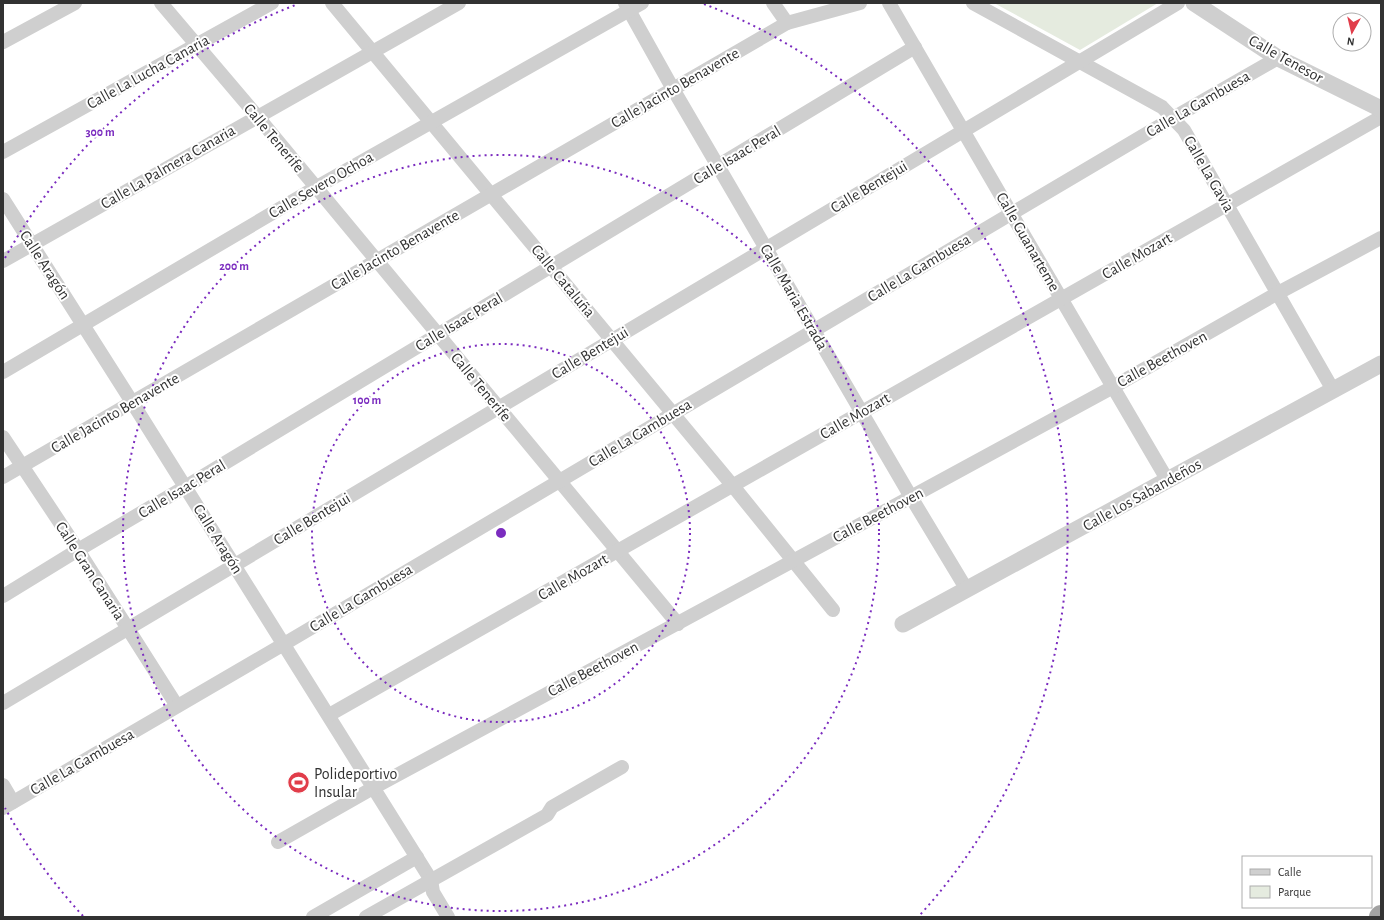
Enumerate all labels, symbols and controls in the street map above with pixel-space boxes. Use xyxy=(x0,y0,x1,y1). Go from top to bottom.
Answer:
north arrow xyxy=(1332,12,1372,52)
street label: Calle La Lucha Canaria xyxy=(84,32,212,112)
street label: Calle Tenesor xyxy=(1246,32,1327,86)
text: N xyxy=(1346,35,1355,47)
street label: Calle Jacinto Benavente xyxy=(608,45,742,131)
street label: Calle La Gambuesa xyxy=(1143,68,1253,140)
street label: Calle Tenerife xyxy=(241,101,307,175)
street label: Calle La Palmera Canaria xyxy=(98,122,238,212)
street label: Calle Isaac Peral xyxy=(691,123,783,187)
text: 300 m xyxy=(85,126,115,138)
street label: Calle La Gavia xyxy=(1181,133,1237,215)
street label: Calle Severo Ochoa xyxy=(266,149,376,221)
street label: Calle Bentejui xyxy=(828,158,911,217)
street label: Calle Guanarteme xyxy=(993,190,1063,294)
street label: Calle Jacinto Benavente xyxy=(328,207,462,293)
street label: Calle Aragón xyxy=(17,228,73,302)
street label: Calle Mozart xyxy=(1099,230,1175,282)
street label: Calle La Gambuesa xyxy=(865,231,973,305)
street label: Calle Maria Estrada xyxy=(757,241,831,353)
street label: Calle Cataluña xyxy=(528,242,598,320)
text: 200 m xyxy=(219,260,249,272)
street label: Calle Isaac Peral xyxy=(413,290,505,354)
street label: Calle Bentejui xyxy=(549,324,632,383)
street label: Calle Beethoven xyxy=(1114,328,1210,390)
street label: Calle Tenerife xyxy=(448,350,514,424)
street label: Calle Jacinto Benavente xyxy=(48,370,182,456)
street label: Calle Mozart xyxy=(817,390,893,442)
text: 100 m xyxy=(353,394,381,406)
street label: Calle La Gambuesa xyxy=(586,396,694,470)
street label: Calle Los Sabandeños xyxy=(1080,456,1204,534)
street label: Calle Isaac Peral xyxy=(136,457,228,521)
street label: Calle Beethoven xyxy=(830,484,926,546)
street label: Calle Bentejui xyxy=(271,490,354,549)
street label: Calle Aragón xyxy=(190,501,246,577)
street label: Calle Gran Canaria xyxy=(52,519,128,623)
centre of rings xyxy=(494,526,508,540)
street label: Calle Mozart xyxy=(535,551,611,603)
street label: Calle La Gambuesa xyxy=(307,561,415,635)
street label: Calle Beethoven xyxy=(545,638,641,700)
street label: Calle La Gambuesa xyxy=(27,726,137,798)
place label: Polideportivo Insular xyxy=(314,766,398,800)
sports icon: Polideportivo Insular xyxy=(285,770,311,796)
legend xyxy=(1242,856,1372,908)
text: Calle xyxy=(1278,866,1301,878)
text: Parque xyxy=(1278,886,1311,898)

